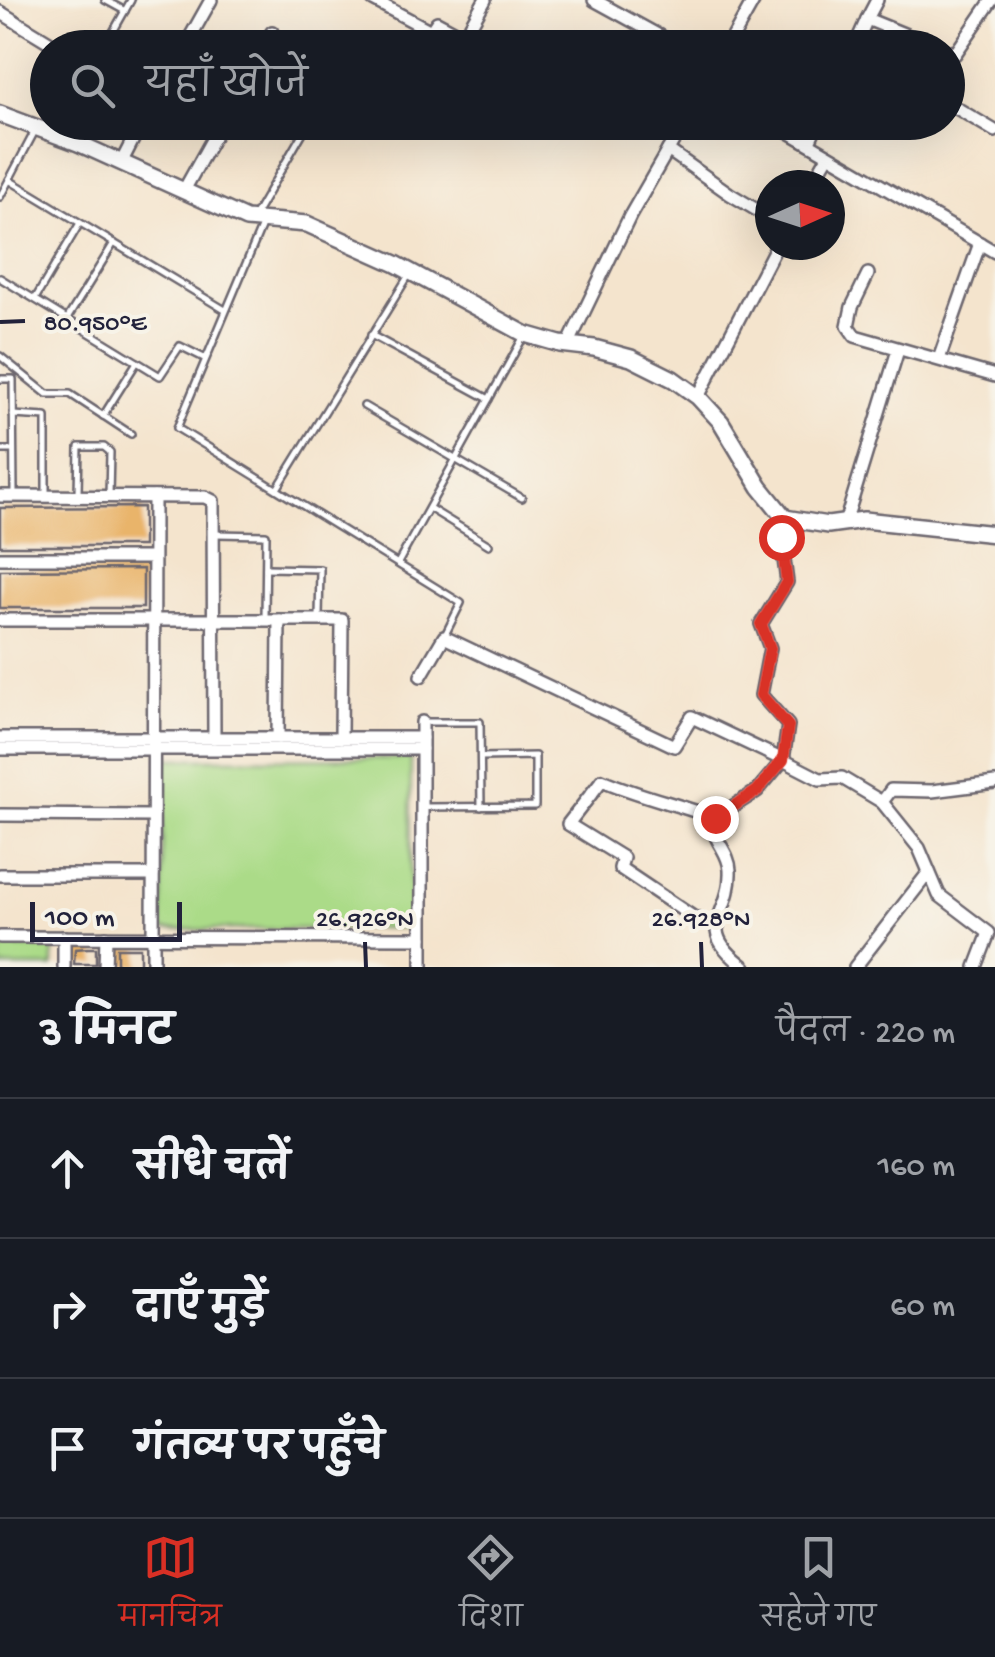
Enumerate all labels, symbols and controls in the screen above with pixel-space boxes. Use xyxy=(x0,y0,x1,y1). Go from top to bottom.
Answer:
search box xyxy=(30,30,965,140)
icon: search xyxy=(65,58,120,113)
text: यहाँ खोजें xyxy=(145,66,308,110)
north arrow xyxy=(755,170,845,260)
text: 80.950°E xyxy=(44,311,148,340)
route start xyxy=(759,515,805,561)
route end xyxy=(693,796,739,842)
scale bar xyxy=(30,897,182,941)
text: 100 m xyxy=(45,903,115,936)
text: 26.926°N xyxy=(316,907,414,936)
text: 26.928°N xyxy=(652,907,750,936)
text: 3 मिनट xyxy=(40,1011,174,1060)
text: पैदल · 220 m xyxy=(776,1016,955,1054)
icon: ahead xyxy=(40,1141,95,1196)
text: सीधे चलें xyxy=(135,1149,290,1193)
text: 160 m xyxy=(877,1149,955,1187)
icon: right xyxy=(40,1281,95,1336)
text: दाएँ मुड़ें xyxy=(135,1289,267,1333)
text: 60 m xyxy=(890,1289,955,1327)
icon: arrive xyxy=(40,1421,95,1476)
text: गंतव्य पर पहुँचे xyxy=(135,1429,384,1473)
tab: मानचित्र xyxy=(119,1530,222,1647)
tab: दिशा xyxy=(459,1530,523,1647)
tab: सहेजे गए xyxy=(760,1530,876,1647)

